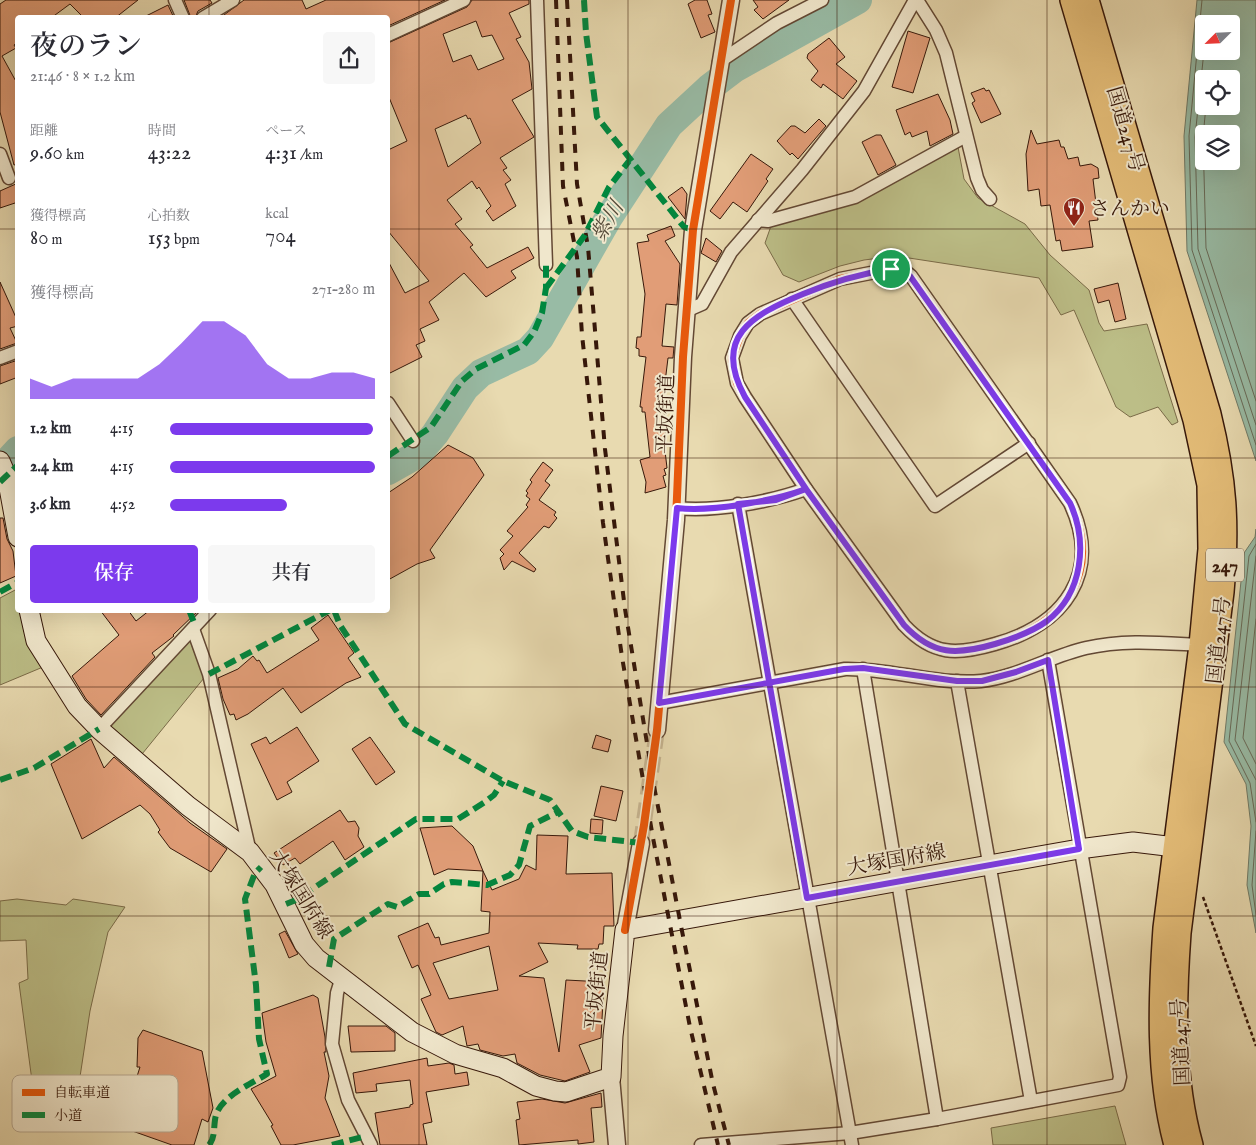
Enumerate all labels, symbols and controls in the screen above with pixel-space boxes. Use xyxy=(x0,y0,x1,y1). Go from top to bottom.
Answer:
north arrow xyxy=(1195,15,1240,60)
map controls xyxy=(1195,15,1240,170)
text: 夜のラン xyxy=(30,30,142,65)
button: share xyxy=(323,32,375,84)
text: 21:46 · 8 × 1.2 km xyxy=(30,67,135,87)
button: locate xyxy=(1195,70,1240,115)
street label: 国道247号 xyxy=(1100,84,1149,175)
text: 距離 xyxy=(30,122,58,140)
text: 時間 xyxy=(148,122,176,140)
text: ペース xyxy=(265,122,307,140)
button: layers xyxy=(1195,125,1240,170)
text: 9.60 xyxy=(30,140,63,167)
text: 43:22 xyxy=(148,140,191,167)
text: 4:31 xyxy=(265,140,297,167)
text: km xyxy=(63,146,84,164)
text: /km xyxy=(297,146,323,164)
water label: 紫川 xyxy=(586,195,632,247)
restaurant icon: さんかい xyxy=(1062,196,1086,227)
place label: さんかい xyxy=(1090,197,1170,222)
text: kcal xyxy=(265,205,289,223)
text: 獲得標高 xyxy=(30,207,86,225)
text: 心拍数 xyxy=(148,207,190,225)
text: 704 xyxy=(265,223,296,250)
text: 80 xyxy=(30,225,49,252)
text: 153 xyxy=(148,225,171,252)
text: m xyxy=(49,231,62,249)
text: bpm xyxy=(171,231,200,249)
pin xyxy=(870,248,912,290)
icon: arrive xyxy=(877,255,905,283)
text: 271–280 m xyxy=(311,280,375,300)
text: 獲得標高 xyxy=(30,284,94,304)
street label: 平坂街道 xyxy=(653,374,680,454)
text: 1.2 km xyxy=(30,419,71,439)
text: 4:15 xyxy=(110,419,134,439)
text: 2.4 km xyxy=(30,457,73,477)
text: 4:15 xyxy=(110,457,134,477)
text: 3.6 km xyxy=(30,495,71,515)
text: 4:52 xyxy=(110,495,135,515)
button: 保存 xyxy=(30,545,198,603)
button: 共有 xyxy=(208,545,375,603)
road number: 247 xyxy=(1206,548,1244,582)
street label: 国道247号 xyxy=(1202,595,1237,685)
street label: 大塚国府線 xyxy=(845,839,948,881)
street label: 大塚国府線 xyxy=(264,846,338,944)
street label: 平坂街道 xyxy=(581,950,614,1032)
street label: 国道247号 xyxy=(1167,997,1196,1086)
legend xyxy=(12,1075,178,1132)
text: 自転車道 xyxy=(54,1084,110,1102)
text: 小道 xyxy=(54,1107,82,1125)

